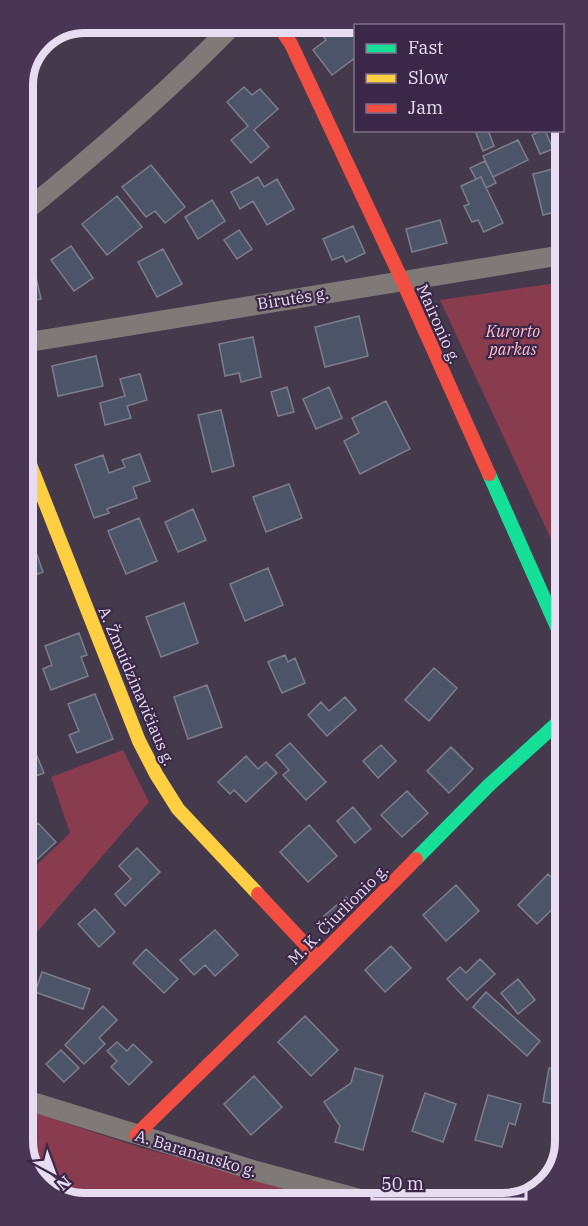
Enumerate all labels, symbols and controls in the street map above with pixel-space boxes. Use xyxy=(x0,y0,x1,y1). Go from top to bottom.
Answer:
legend xyxy=(354,24,564,132)
text: Fast xyxy=(408,36,443,59)
text: Slow xyxy=(408,66,448,89)
text: Jam xyxy=(408,96,443,119)
street label: Maironio g. xyxy=(413,281,465,367)
street label: Birutės g. xyxy=(256,282,330,314)
park label: Kurorto parkas xyxy=(485,321,540,359)
street label: A. Žmuidzinavičiaus g. xyxy=(94,603,180,769)
street label: M. K. Čiurlionio g. xyxy=(283,859,392,968)
street label: A. Baranausko g. xyxy=(133,1125,259,1181)
north arrow xyxy=(24,1142,84,1202)
scale bar xyxy=(372,1163,526,1201)
text: N xyxy=(53,1172,75,1195)
text: 50 m xyxy=(381,1172,424,1195)

